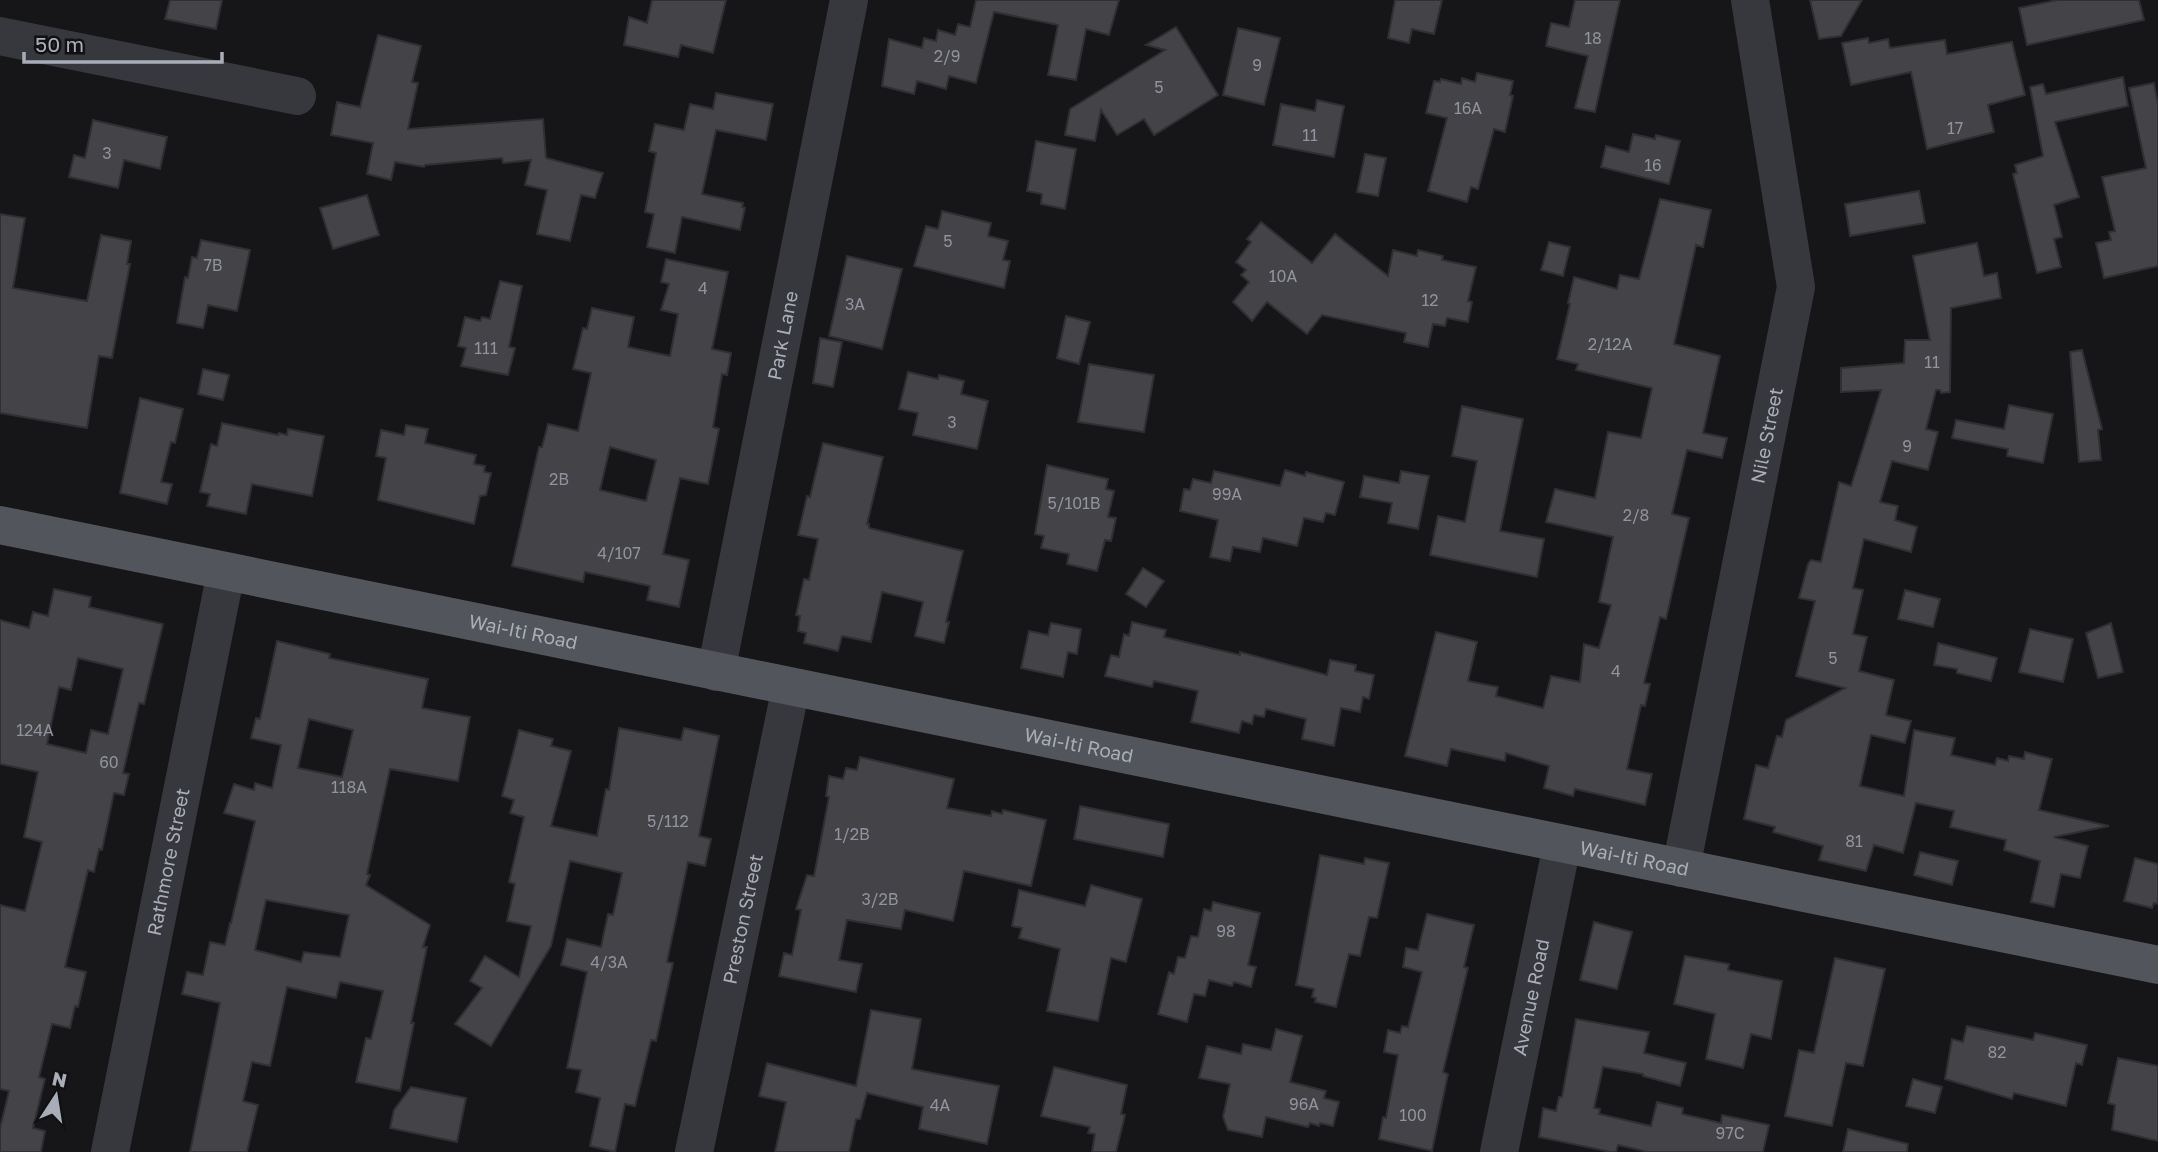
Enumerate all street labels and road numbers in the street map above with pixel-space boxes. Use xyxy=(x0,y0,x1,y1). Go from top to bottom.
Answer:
street label: Park Lane xyxy=(762,289,802,382)
street label: Nile Street xyxy=(1745,385,1787,485)
street label: Wai-Iti Road xyxy=(467,609,580,654)
street label: Wai-Iti Road xyxy=(1022,722,1135,767)
street label: Rathmore Street xyxy=(142,786,194,938)
street label: Wai-Iti Road xyxy=(1578,835,1691,880)
street label: Preston Street xyxy=(717,852,767,986)
street label: Avenue Road xyxy=(1507,937,1553,1057)

